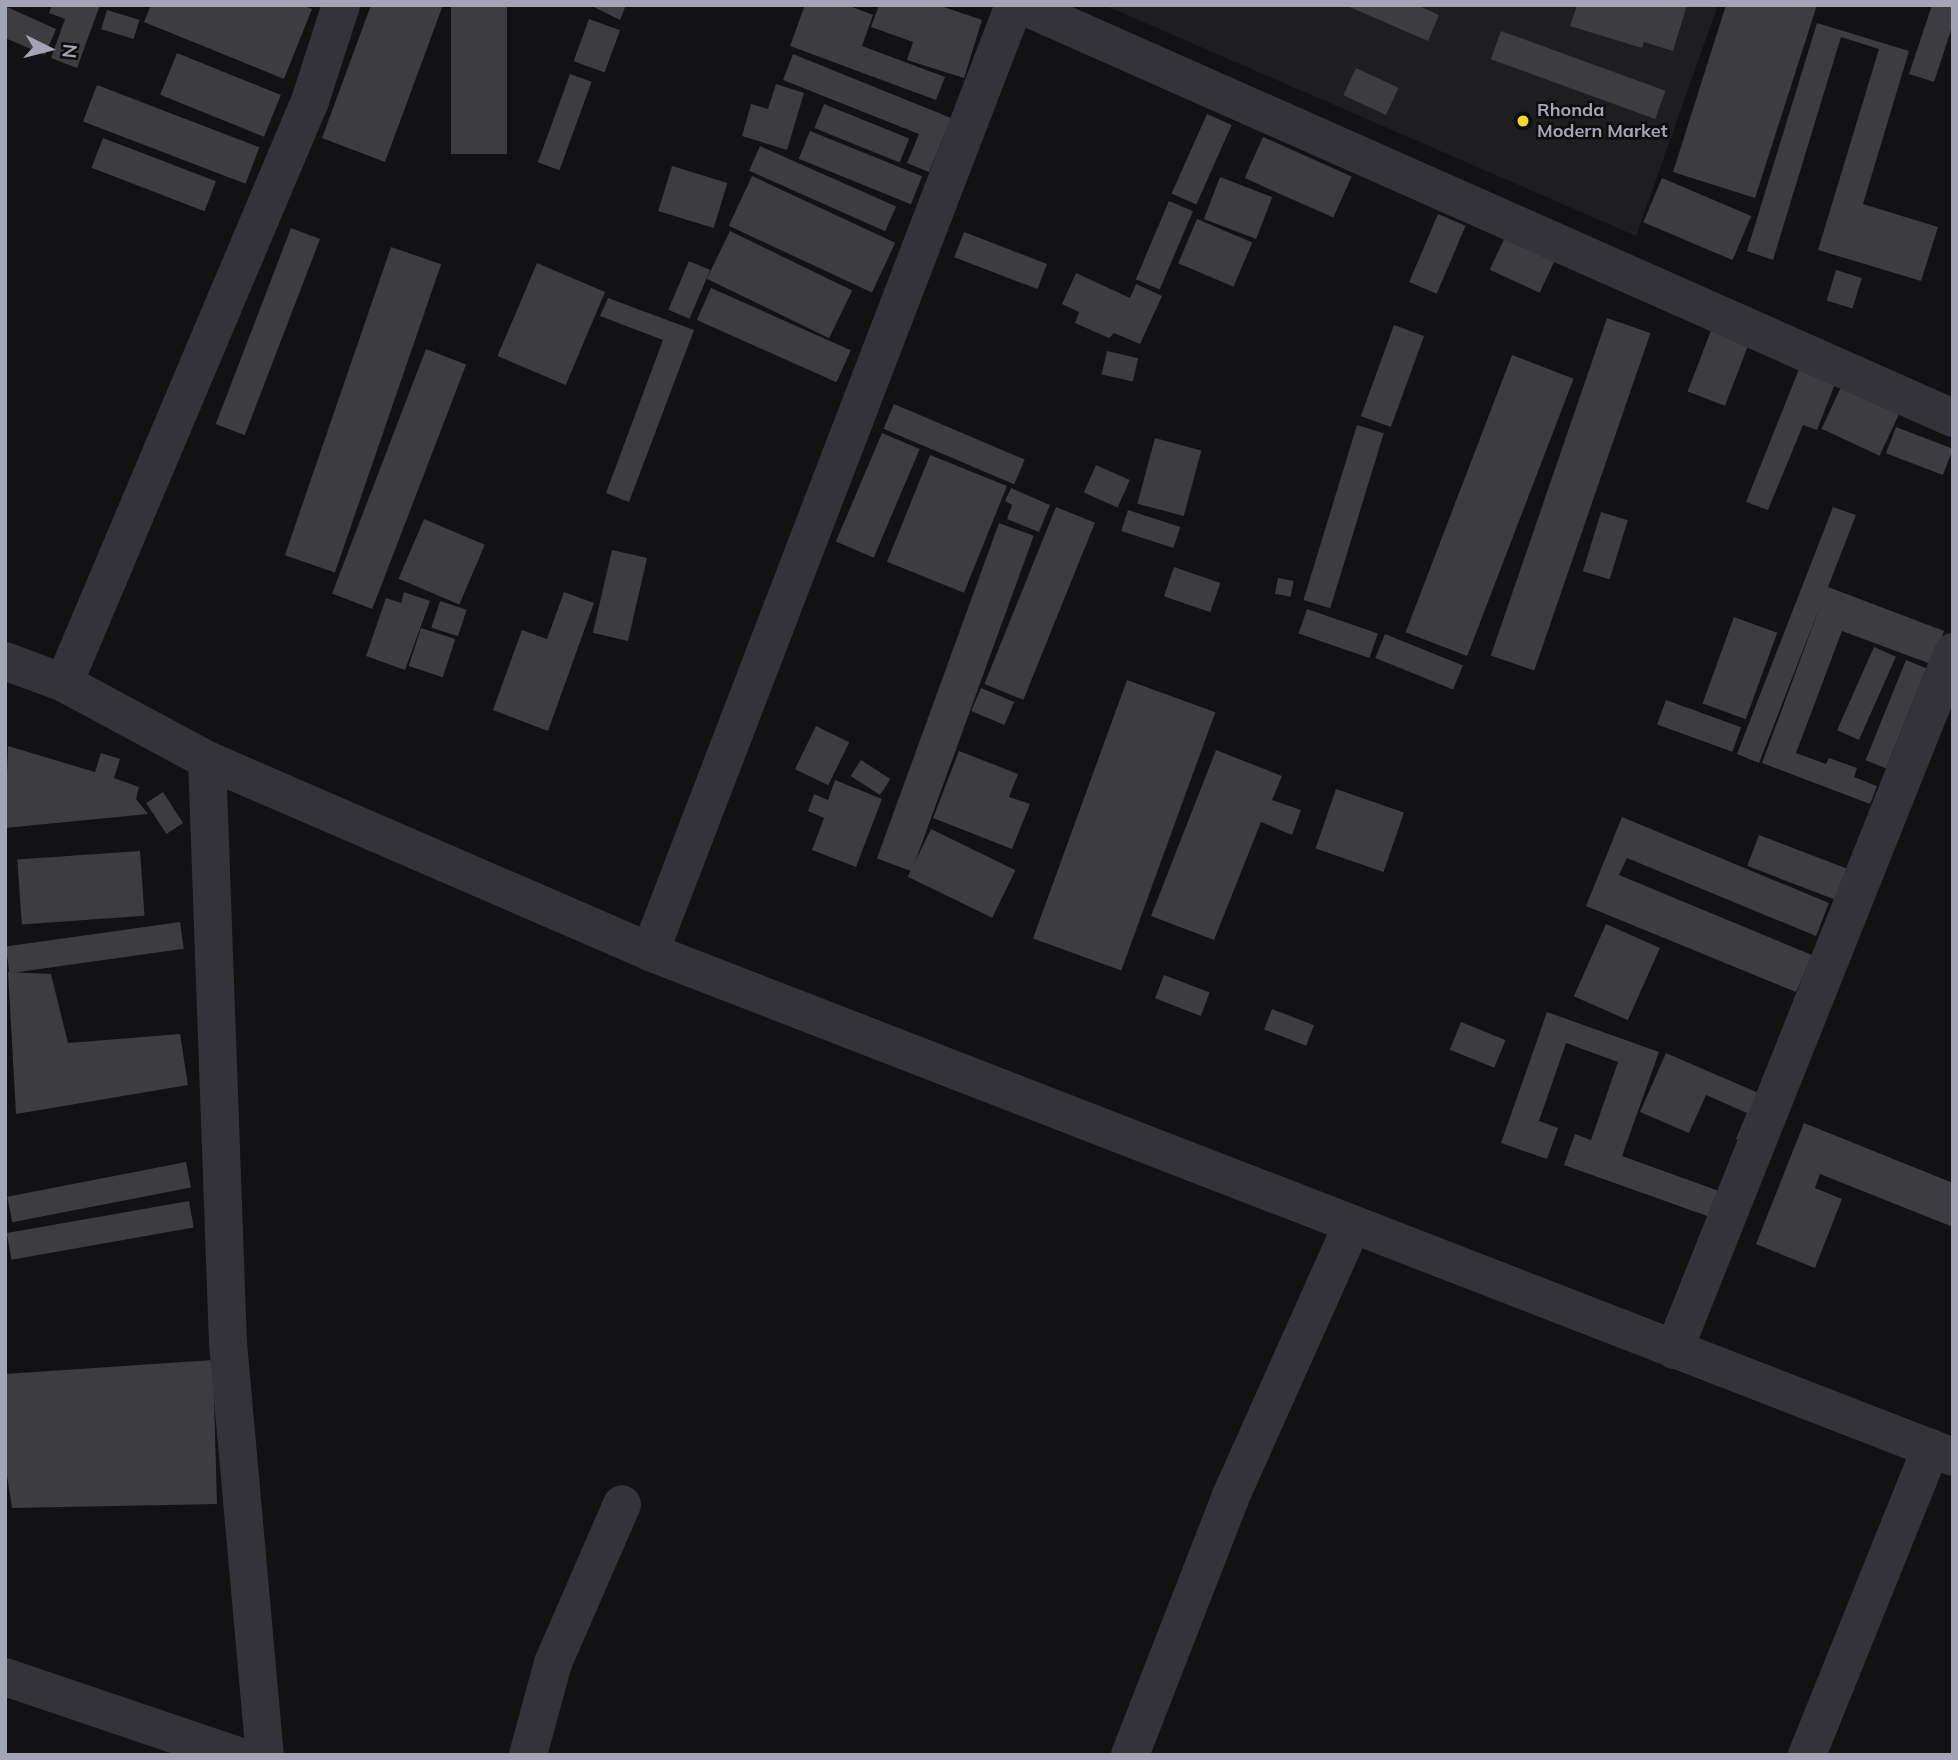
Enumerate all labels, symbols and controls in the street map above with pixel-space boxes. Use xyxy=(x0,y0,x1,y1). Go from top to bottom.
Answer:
north arrow xyxy=(14,14,84,84)
text: N xyxy=(57,43,83,60)
place label: Rhonda Modern Market xyxy=(1537,100,1667,142)
marker: Rhonda Modern Market xyxy=(1515,113,1531,129)

